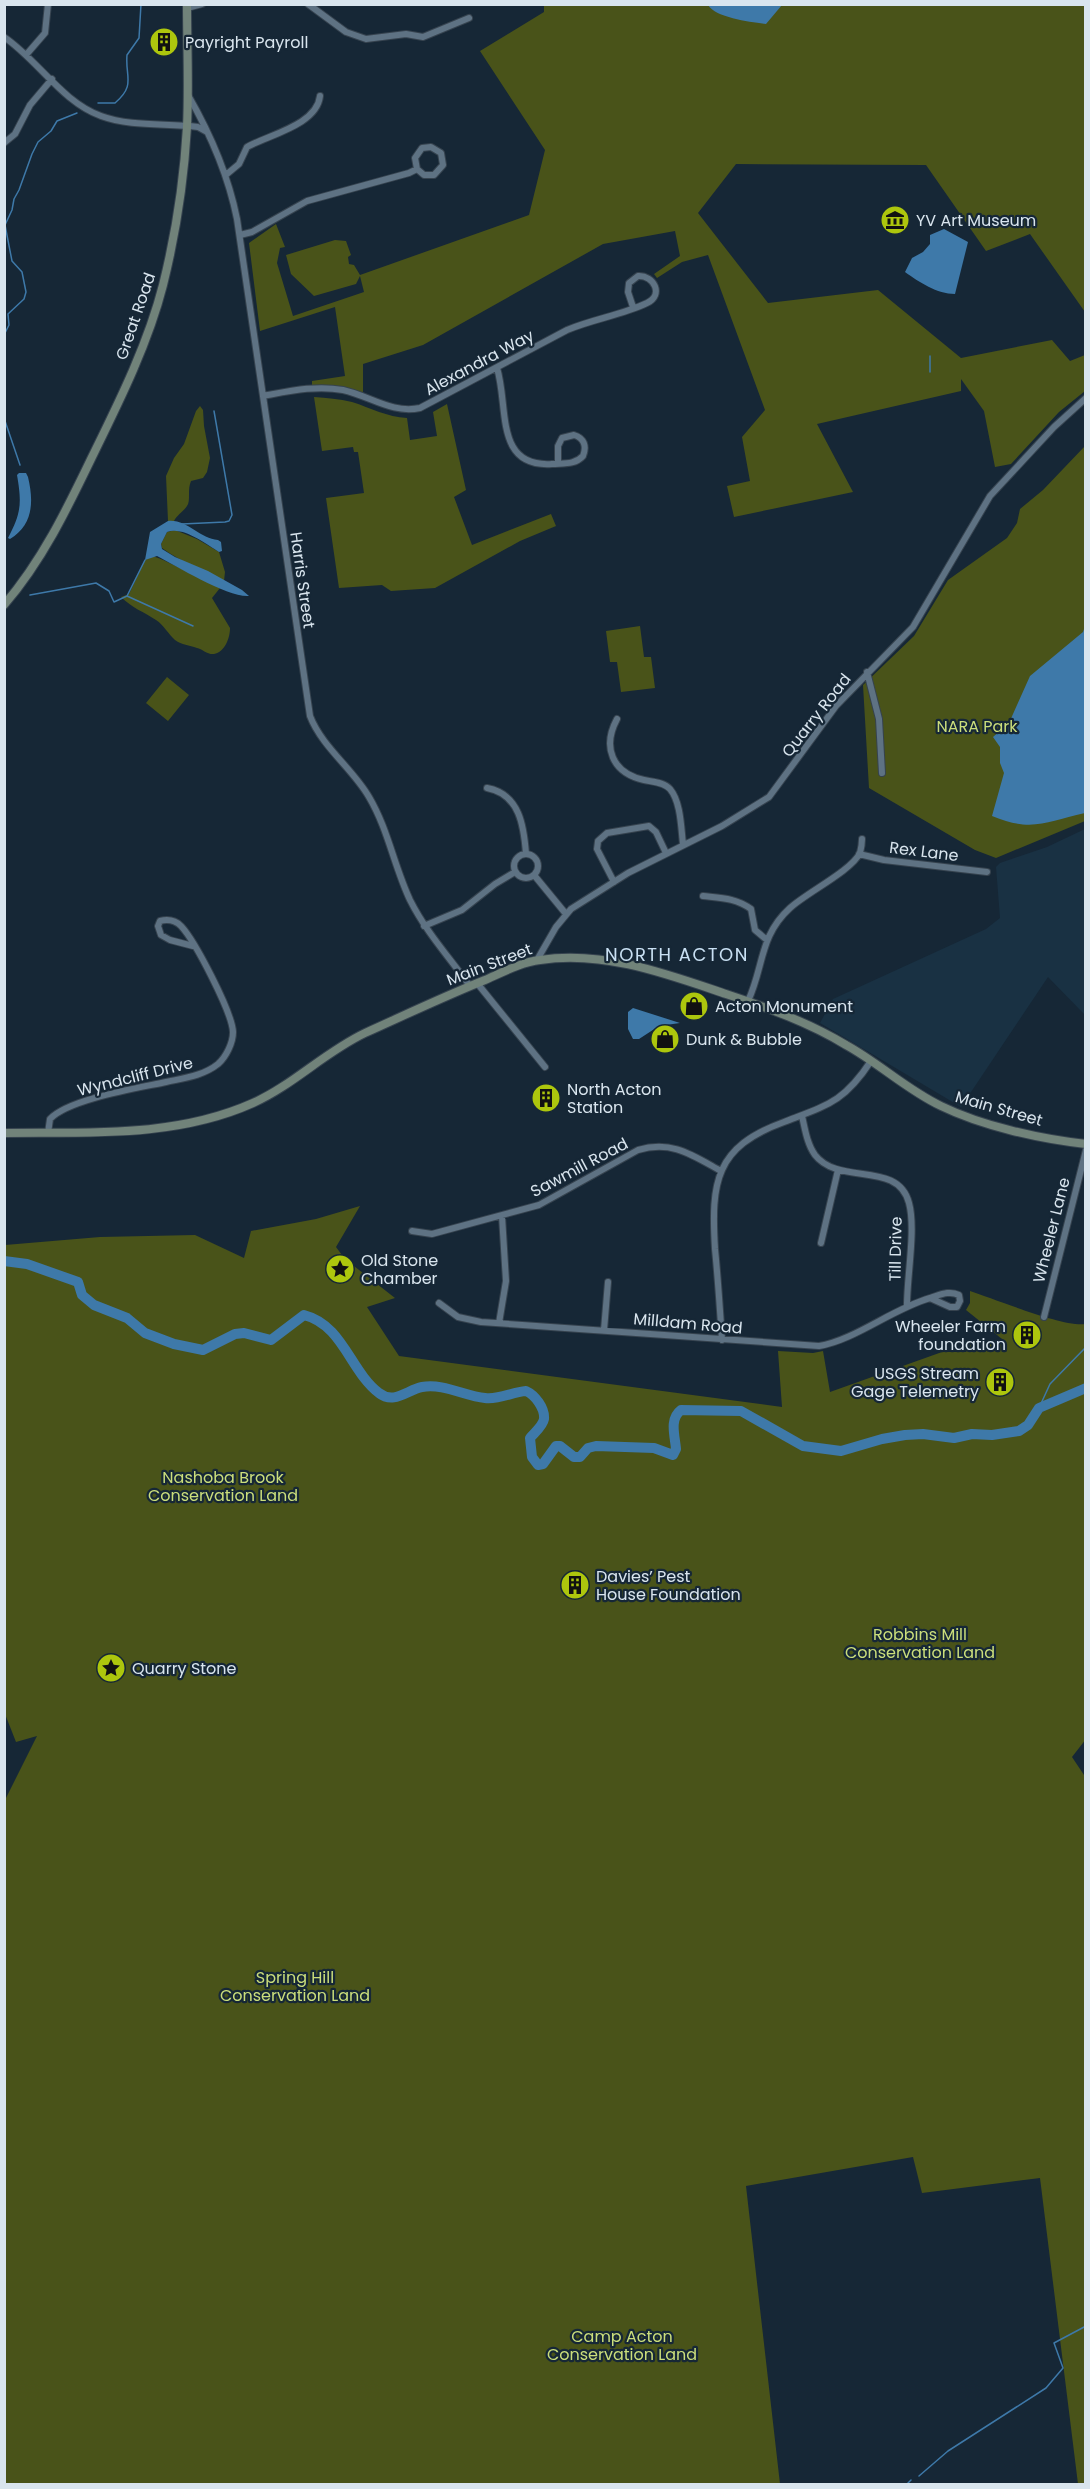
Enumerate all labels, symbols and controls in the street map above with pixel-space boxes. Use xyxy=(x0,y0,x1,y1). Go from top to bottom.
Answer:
building icon: Payright Payroll xyxy=(148,26,180,58)
place label: Payright Payroll xyxy=(185,31,308,54)
museum icon: YV Art Museum xyxy=(879,204,911,236)
place label: YV Art Museum xyxy=(916,209,1036,232)
street label: Great Road xyxy=(110,269,161,363)
street label: Alexandra Way xyxy=(421,324,538,401)
street label: Harris Street xyxy=(284,530,321,630)
street label: Quarry Road xyxy=(776,669,856,762)
park label: NARA Park xyxy=(936,715,1018,738)
street label: Rex Lane xyxy=(888,836,960,867)
street label: Main Street xyxy=(443,938,535,991)
district label: NORTH ACTON xyxy=(605,942,749,967)
shop icon: Acton Monument xyxy=(678,990,710,1022)
place label: Acton Monument xyxy=(715,995,853,1018)
shop icon: Dunk & Bubble xyxy=(649,1023,681,1055)
place label: Dunk & Bubble xyxy=(686,1028,802,1051)
street label: Wyndcliff Drive xyxy=(75,1051,195,1102)
place label: North Acton Station xyxy=(567,1078,662,1119)
building icon: North Acton Station xyxy=(530,1082,562,1114)
street label: Main Street xyxy=(952,1085,1045,1132)
street label: Sawmill Road xyxy=(526,1132,632,1203)
street label: Wheeler Lane xyxy=(1027,1175,1076,1285)
street label: Till Drive xyxy=(883,1216,908,1282)
place label: Old Stone Chamber xyxy=(361,1249,438,1290)
place icon: Old Stone Chamber xyxy=(324,1253,356,1285)
street label: Milldam Road xyxy=(632,1307,744,1340)
place label: Wheeler Farm foundation xyxy=(895,1315,1006,1356)
building icon: Wheeler Farm foundation xyxy=(1011,1319,1043,1351)
place label: USGS Stream Gage Telemetry xyxy=(851,1362,979,1403)
building icon: USGS Stream Gage Telemetry xyxy=(984,1366,1016,1398)
park label: Nashoba Brook Conservation Land xyxy=(148,1466,298,1507)
place label: Davies’ Pest House Foundation xyxy=(596,1565,741,1606)
building icon: Davies’ Pest House Foundation xyxy=(559,1569,591,1601)
park label: Robbins Mill Conservation Land xyxy=(845,1623,995,1664)
place icon: Quarry Stone xyxy=(95,1652,127,1684)
place label: Quarry Stone xyxy=(132,1657,237,1680)
park label: Spring Hill Conservation Land xyxy=(220,1966,370,2007)
park label: Camp Acton Conservation Land xyxy=(547,2325,697,2366)

